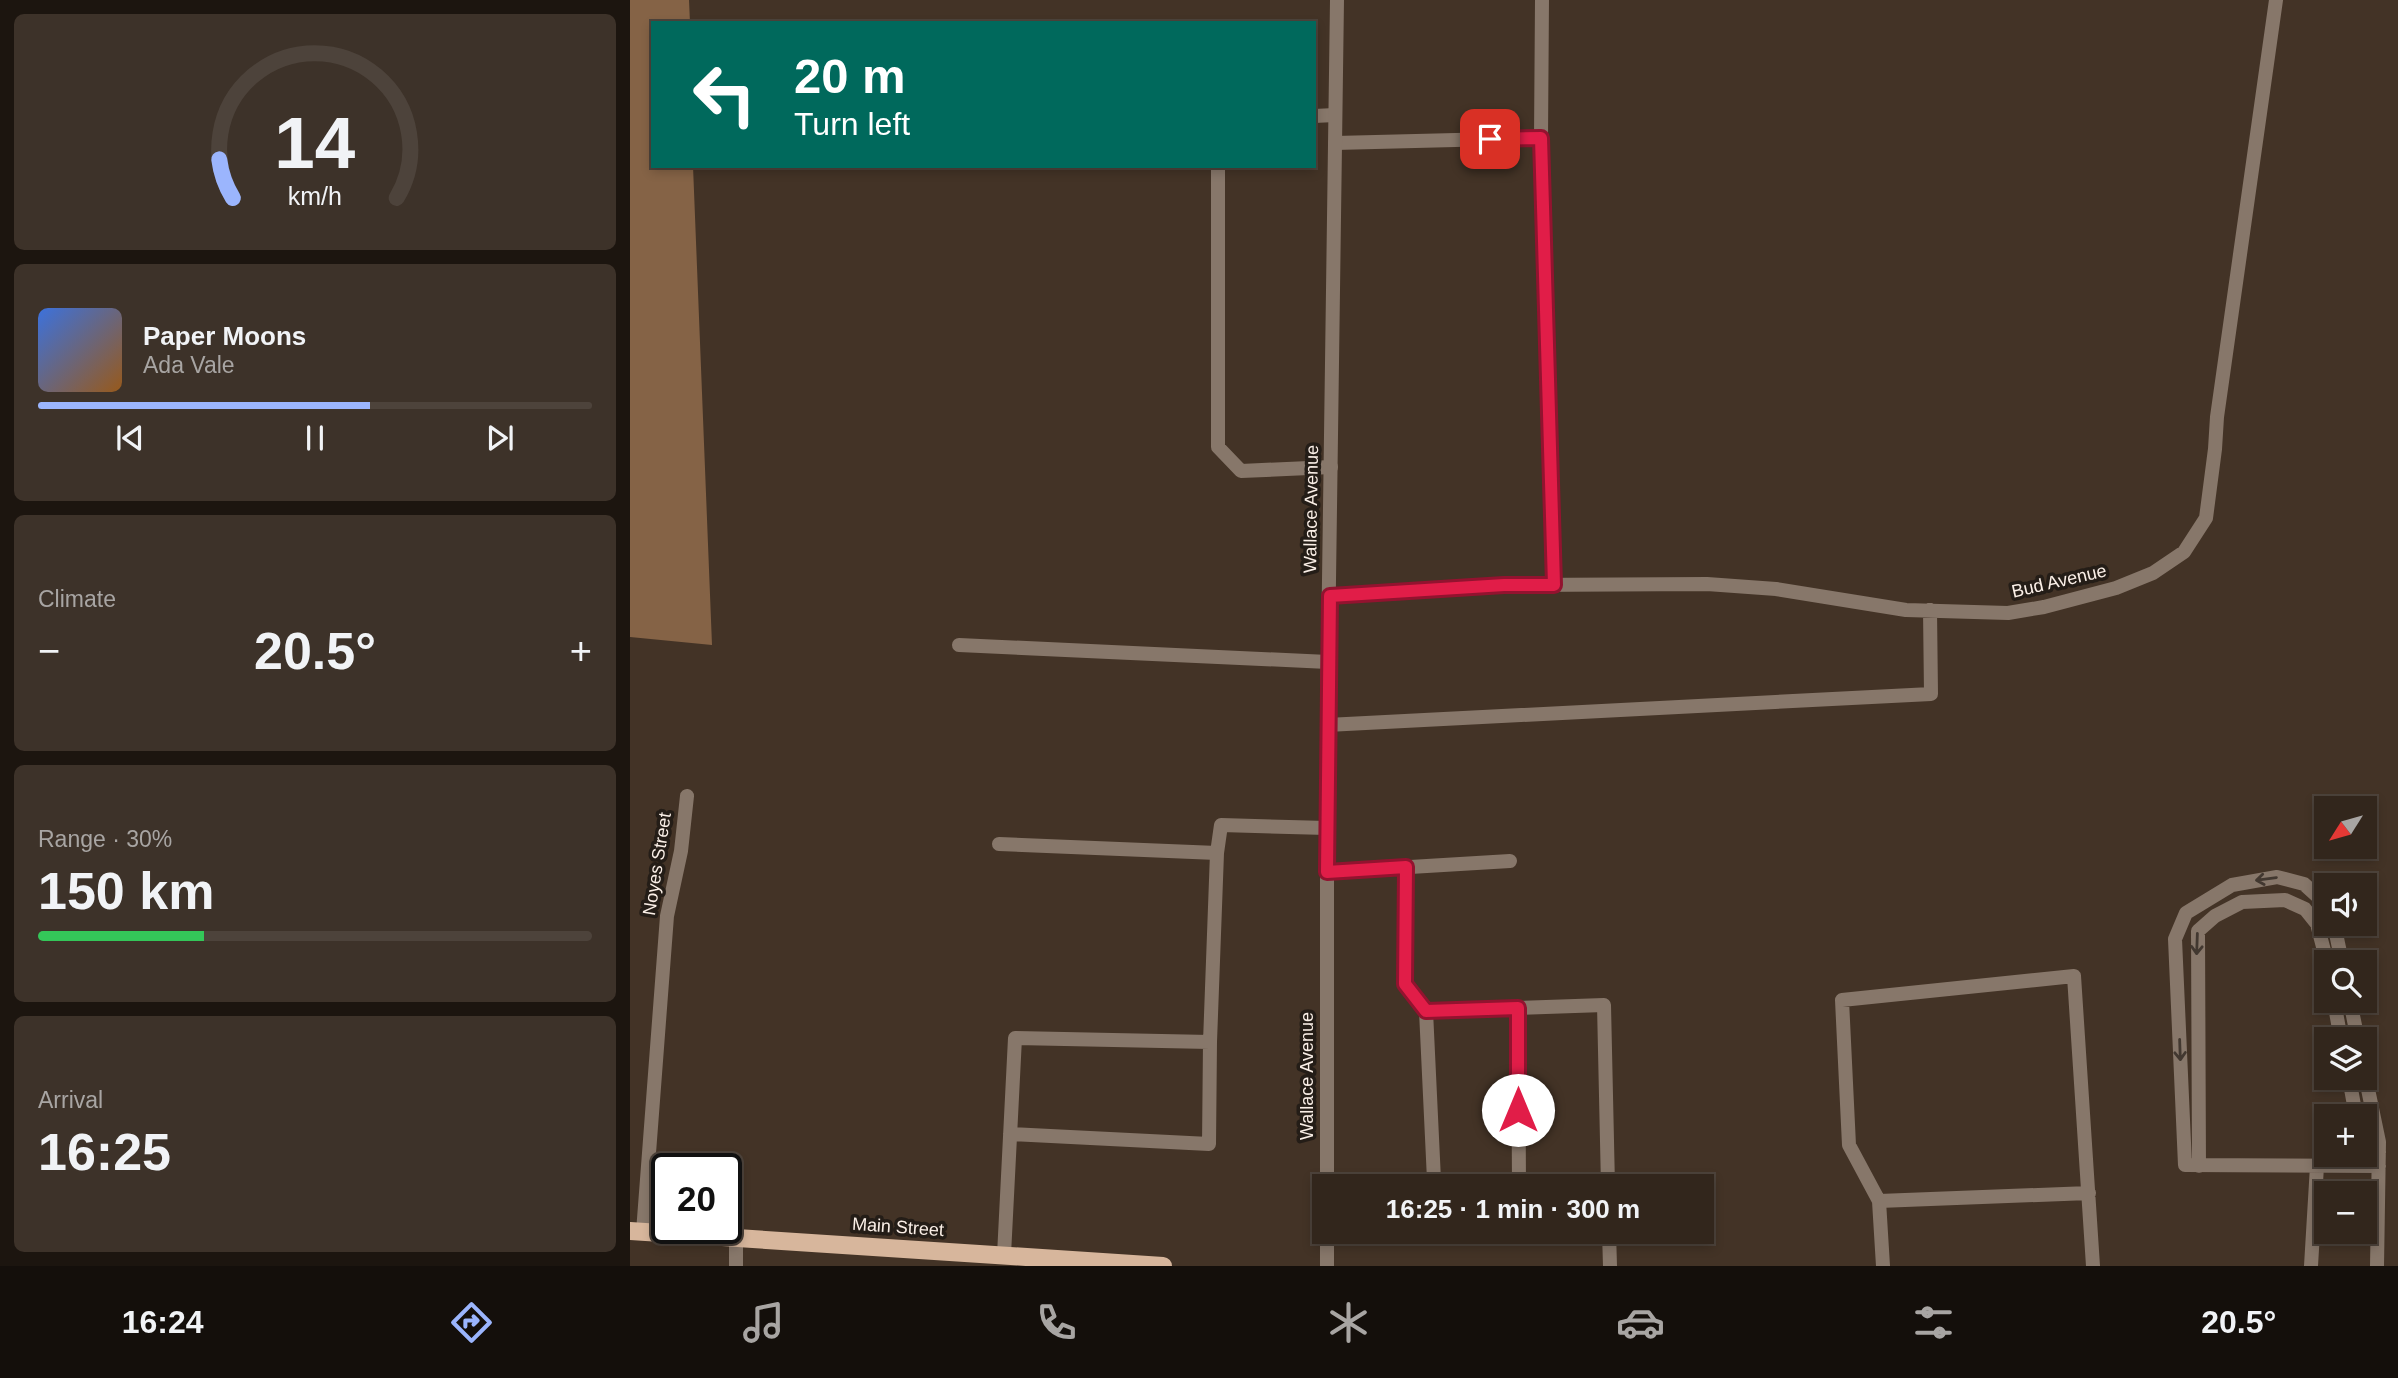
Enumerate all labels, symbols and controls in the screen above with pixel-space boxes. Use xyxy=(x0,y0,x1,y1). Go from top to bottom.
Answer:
icon: left xyxy=(679,49,770,140)
text: 20 m xyxy=(794,49,906,103)
text: 14 xyxy=(275,103,356,184)
text: Turn left xyxy=(794,106,910,142)
pin xyxy=(1460,109,1520,169)
icon: arrive xyxy=(1471,120,1509,158)
text: km/h xyxy=(288,182,342,210)
text: Paper Moons xyxy=(143,321,306,351)
text: Ada Vale xyxy=(143,352,235,378)
icon: previous xyxy=(111,419,149,457)
icon: pause xyxy=(296,419,334,457)
icon: next xyxy=(481,419,519,457)
street label: Wallace Avenue xyxy=(1300,445,1322,573)
street label: Bud Avenue xyxy=(2010,560,2108,602)
text: Climate xyxy=(38,586,116,612)
text: 20.5° xyxy=(254,622,376,680)
text: − xyxy=(38,630,60,672)
text: + xyxy=(570,630,592,672)
north arrow xyxy=(2314,796,2376,859)
map controls xyxy=(2314,796,2377,1244)
street label: Noyes Street xyxy=(639,811,675,917)
text: Range · 30% xyxy=(38,826,172,852)
text: 150 km xyxy=(38,862,214,920)
one-way arrow xyxy=(2255,873,2278,886)
button: sound xyxy=(2314,873,2377,936)
one-way arrow xyxy=(2191,932,2204,955)
button: search xyxy=(2314,950,2377,1013)
street label: Wallace Avenue xyxy=(1297,1012,1317,1140)
button: layers xyxy=(2314,1027,2377,1090)
one-way arrow xyxy=(2173,1038,2186,1061)
position arrow xyxy=(1481,1073,1555,1147)
text: Arrival xyxy=(38,1087,103,1113)
button: + xyxy=(2314,1104,2377,1167)
text: 16:25 xyxy=(38,1123,171,1181)
speed limit sign: 20 xyxy=(651,1153,742,1244)
button: − xyxy=(2314,1181,2377,1244)
text: 16:25 · 1 min · 300 m xyxy=(1386,1194,1640,1224)
street label: Main Street xyxy=(851,1214,945,1240)
icon: directions xyxy=(447,1298,496,1347)
icon: music xyxy=(739,1298,788,1347)
icon: phone xyxy=(1032,1298,1081,1347)
icon: climate xyxy=(1324,1298,1373,1347)
icon: car xyxy=(1616,1298,1665,1347)
icon: filters xyxy=(1909,1298,1958,1347)
text: 16:24 xyxy=(122,1304,204,1340)
text: 20.5° xyxy=(2201,1304,2276,1340)

